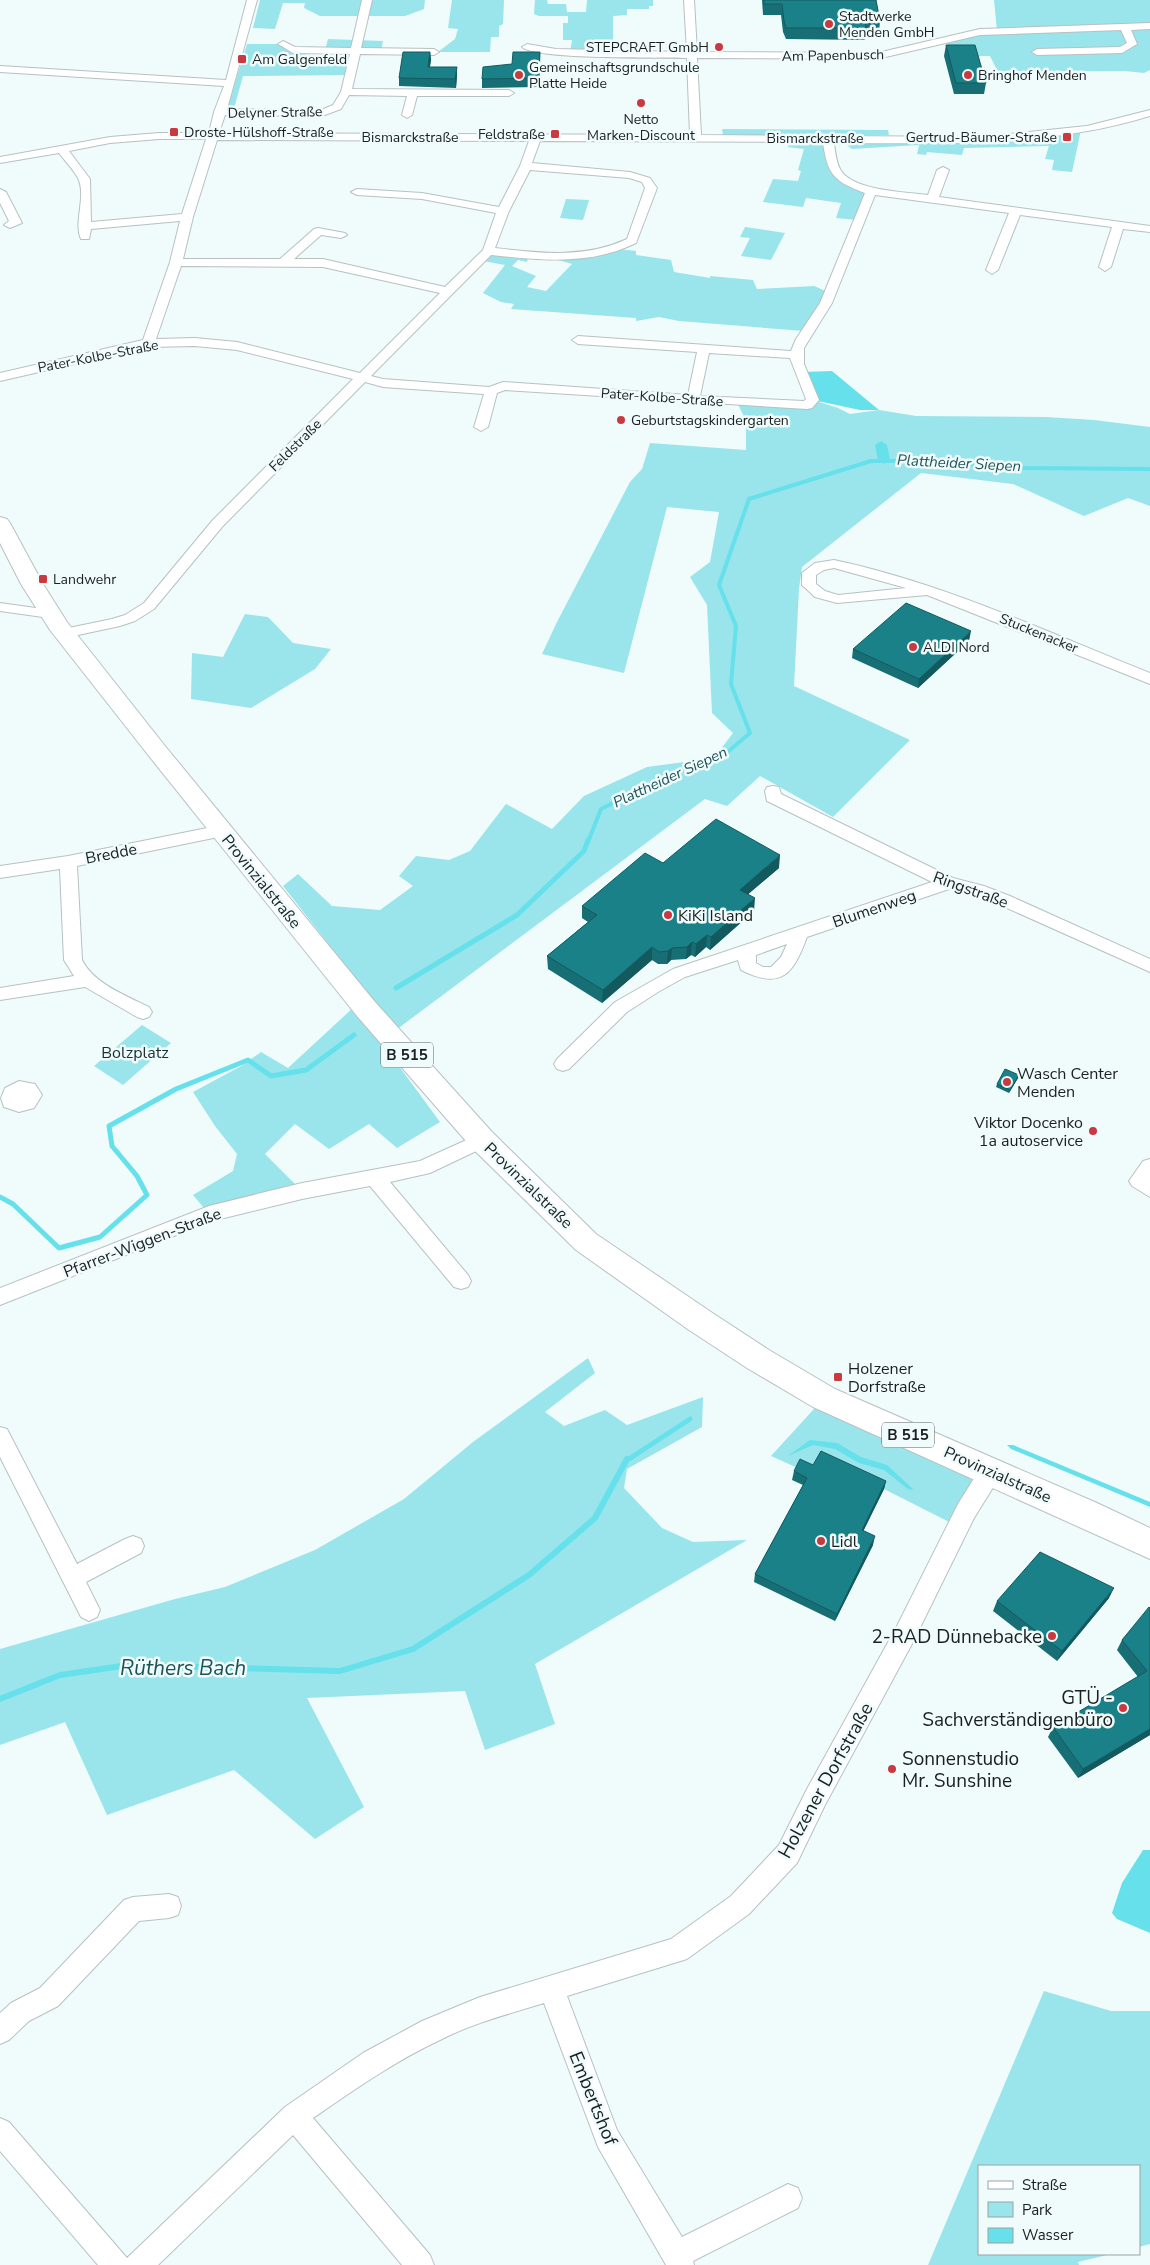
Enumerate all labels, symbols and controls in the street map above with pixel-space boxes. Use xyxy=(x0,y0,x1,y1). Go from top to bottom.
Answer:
place label: Stadtwerke Menden GmbH xyxy=(839,7,935,42)
marker: Stadtwerke Menden GmbH xyxy=(823,18,835,30)
place label: STEPCRAFT GmbH xyxy=(586,38,709,57)
marker: STEPCRAFT GmbH xyxy=(713,41,725,53)
street label: Am Papenbusch xyxy=(782,45,884,66)
place label: Am Galgenfeld xyxy=(252,50,347,69)
marker: Am Galgenfeld xyxy=(236,53,248,65)
place label: Gemeinschaftsgrundschule Platte Heide xyxy=(529,58,700,93)
place label: Bringhof Menden xyxy=(978,66,1087,85)
marker: Gemeinschaftsgrundschule Platte Heide xyxy=(513,69,525,81)
marker: Bringhof Menden xyxy=(962,69,974,81)
marker: Netto Marken-Discount xyxy=(635,97,647,109)
street label: Delyner Straße xyxy=(227,102,323,123)
place label: Netto Marken-Discount xyxy=(587,110,695,145)
place label: Droste-Hülshoff-Straße xyxy=(184,123,334,142)
place label: Feldstraße xyxy=(478,125,545,144)
marker: Droste-Hülshoff-Straße xyxy=(168,126,180,138)
street label: Bismarckstraße xyxy=(361,128,459,147)
marker: Feldstraße xyxy=(549,128,561,140)
place label: Gertrud-Bäumer-Straße xyxy=(906,128,1057,147)
street label: Bismarckstraße xyxy=(766,129,864,148)
marker: Gertrud-Bäumer-Straße xyxy=(1061,131,1073,143)
street label: Pater-Kolbe-Straße xyxy=(36,335,160,378)
street label: Pater-Kolbe-Straße xyxy=(600,384,724,411)
place label: Geburtstagskindergarten xyxy=(631,411,789,430)
marker: Geburtstagskindergarten xyxy=(615,414,627,426)
street label: Feldstraße xyxy=(265,415,326,476)
water label: Plattheider Siepen xyxy=(897,450,1021,476)
place label: Landwehr xyxy=(53,570,116,589)
marker: Landwehr xyxy=(37,573,49,585)
street label: Stuckenacker xyxy=(997,609,1081,658)
place label: ALDI Nord xyxy=(923,638,990,657)
marker: ALDI Nord xyxy=(907,641,919,653)
water label: Plattheider Siepen xyxy=(610,742,730,812)
street label: Provinzialstraße xyxy=(216,830,306,933)
street label: Bredde xyxy=(84,838,139,870)
street label: Ringstraße xyxy=(930,866,1011,914)
street label: Blumenweg xyxy=(830,884,919,934)
place label: KiKi Island xyxy=(678,905,753,927)
marker: KiKi Island xyxy=(662,909,674,921)
park label: Bolzplatz xyxy=(101,1042,169,1064)
road number: B 515 xyxy=(381,1042,433,1068)
place label: Wasch Center Menden xyxy=(1017,1063,1118,1103)
marker: Wasch Center Menden xyxy=(1001,1076,1013,1088)
place label: Viktor Docenko 1a autoservice xyxy=(973,1112,1083,1152)
marker: Viktor Docenko 1a autoservice xyxy=(1087,1125,1099,1137)
street label: Provinzialstraße xyxy=(479,1138,577,1234)
street label: Pfarrer-Wiggen-Straße xyxy=(60,1203,224,1283)
place label: Holzener Dorfstraße xyxy=(848,1358,926,1398)
marker: Holzener Dorfstraße xyxy=(832,1371,844,1383)
road number: B 515 xyxy=(882,1422,934,1448)
street label: Provinzialstraße xyxy=(940,1441,1055,1508)
place label: Lidl xyxy=(831,1531,858,1553)
marker: Lidl xyxy=(815,1535,827,1547)
place label: 2-RAD Dünnebacke xyxy=(871,1624,1042,1650)
marker: 2-RAD Dünnebacke xyxy=(1046,1630,1058,1642)
water label: Rüthers Bach xyxy=(120,1654,246,1682)
place label: GTÜ - Sachverständigenbüro xyxy=(922,1685,1113,1733)
street label: Holzener Dorfstraße xyxy=(772,1698,880,1863)
marker: GTÜ - Sachverständigenbüro xyxy=(1117,1702,1129,1714)
place label: Sonnenstudio Mr. Sunshine xyxy=(902,1746,1019,1794)
marker: Sonnenstudio Mr. Sunshine xyxy=(886,1763,898,1775)
street label: Embertshof xyxy=(562,2048,624,2150)
legend xyxy=(978,2165,1140,2255)
text: Straße xyxy=(1022,2175,1067,2195)
text: Park xyxy=(1022,2200,1052,2220)
text: Wasser xyxy=(1022,2225,1074,2245)

